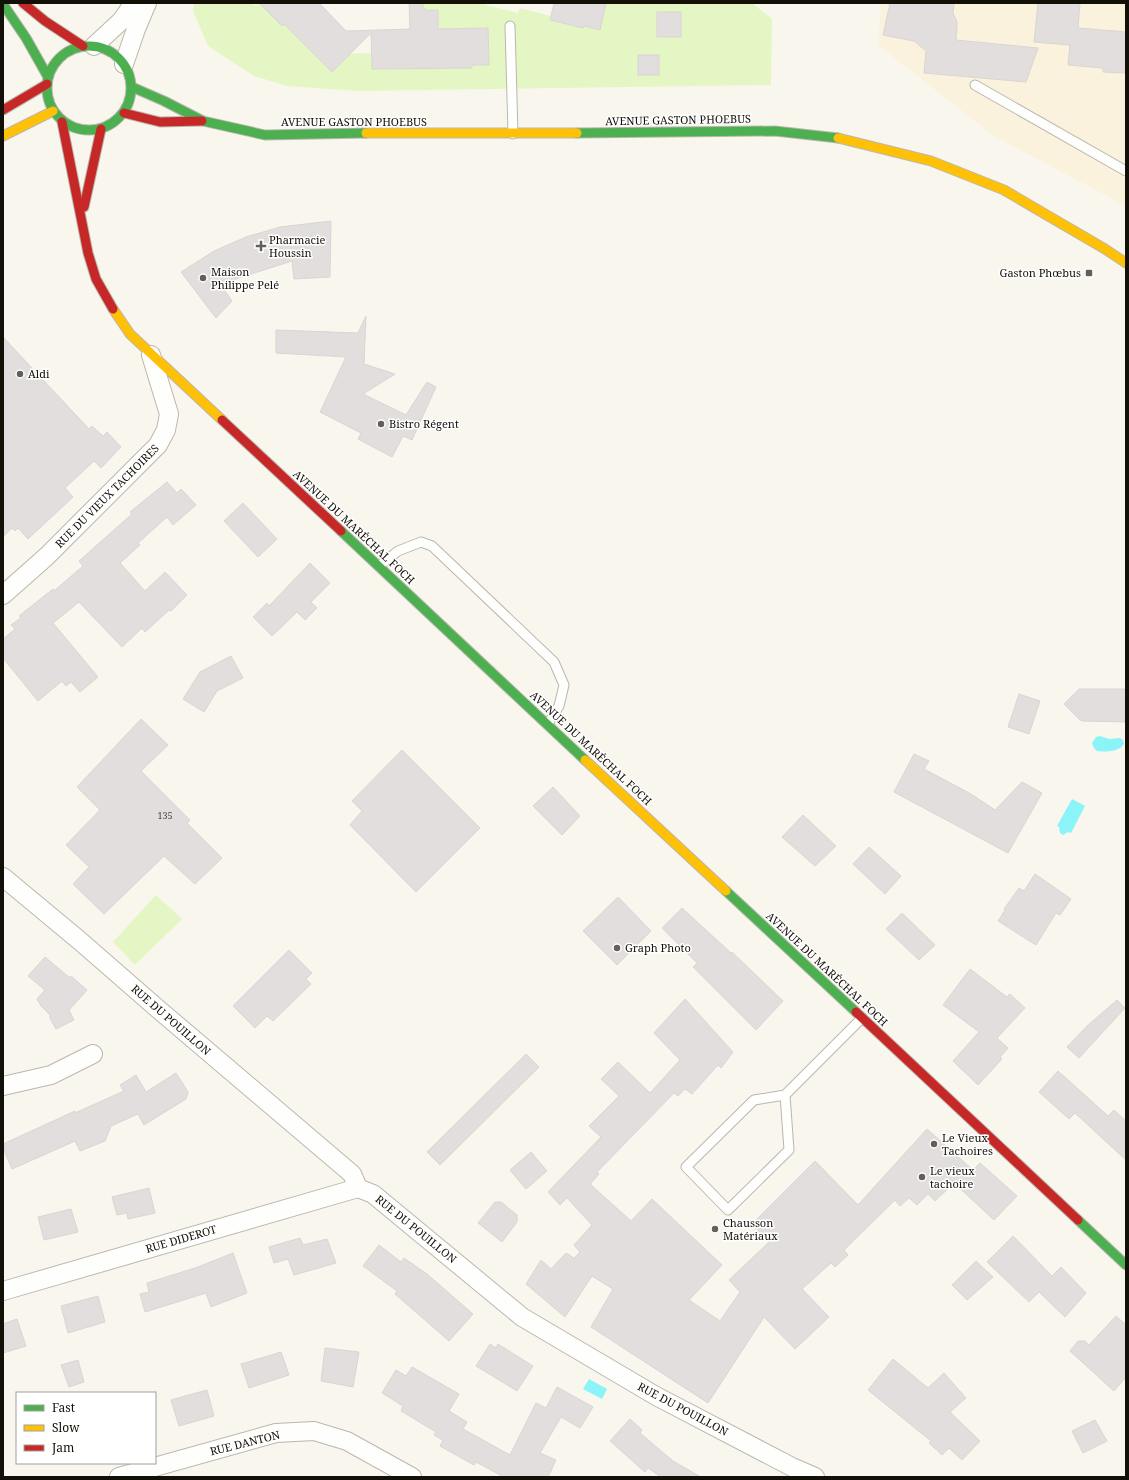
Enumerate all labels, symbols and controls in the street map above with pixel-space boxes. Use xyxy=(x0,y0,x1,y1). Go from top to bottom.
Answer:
street label: AVENUE GASTON PHOEBUS xyxy=(605,111,751,128)
street label: AVENUE GASTON PHOEBUS xyxy=(281,114,427,129)
place label: Pharmacie Houssin xyxy=(269,232,326,260)
marker: Pharmacie Houssin xyxy=(256,241,266,251)
place label: Maison Philippe Pelé xyxy=(211,264,279,292)
place label: Gaston Phœbus xyxy=(1000,265,1081,280)
marker: Gaston Phœbus xyxy=(1084,268,1094,278)
marker: Maison Philippe Pelé xyxy=(198,273,208,283)
place label: Aldi xyxy=(28,366,50,381)
marker: Aldi xyxy=(15,369,25,379)
place label: Bistro Régent xyxy=(389,416,459,431)
marker: Bistro Régent xyxy=(376,419,386,429)
street label: RUE DU VIEUX TACHOIRES xyxy=(51,440,162,551)
street label: AVENUE DU MARÉCHAL FOCH xyxy=(290,466,419,587)
street label: AVENUE DU MARÉCHAL FOCH xyxy=(527,687,656,808)
house number: 135 xyxy=(157,809,173,822)
street label: AVENUE DU MARÉCHAL FOCH xyxy=(763,908,892,1029)
place label: Graph Photo xyxy=(625,940,691,955)
marker: Graph Photo xyxy=(612,943,622,953)
street label: RUE DU POUILLON xyxy=(129,981,215,1059)
place label: Le Vieux Tachoires xyxy=(942,1130,993,1158)
marker: Le Vieux Tachoires xyxy=(929,1139,939,1149)
place label: Le vieux tachoire xyxy=(930,1163,975,1191)
marker: Le vieux tachoire xyxy=(917,1172,927,1182)
street label: RUE DU POUILLON xyxy=(373,1191,461,1266)
place label: Chausson Matériaux xyxy=(723,1215,778,1243)
street label: RUE DIDEROT xyxy=(144,1221,218,1256)
marker: Chausson Matériaux xyxy=(710,1224,720,1234)
street label: RUE DU POUILLON xyxy=(635,1378,732,1439)
legend xyxy=(16,1392,156,1464)
text: Fast xyxy=(52,1399,75,1416)
text: Slow xyxy=(52,1419,80,1436)
street label: RUE DANTON xyxy=(208,1426,282,1458)
text: Jam xyxy=(51,1439,74,1456)

